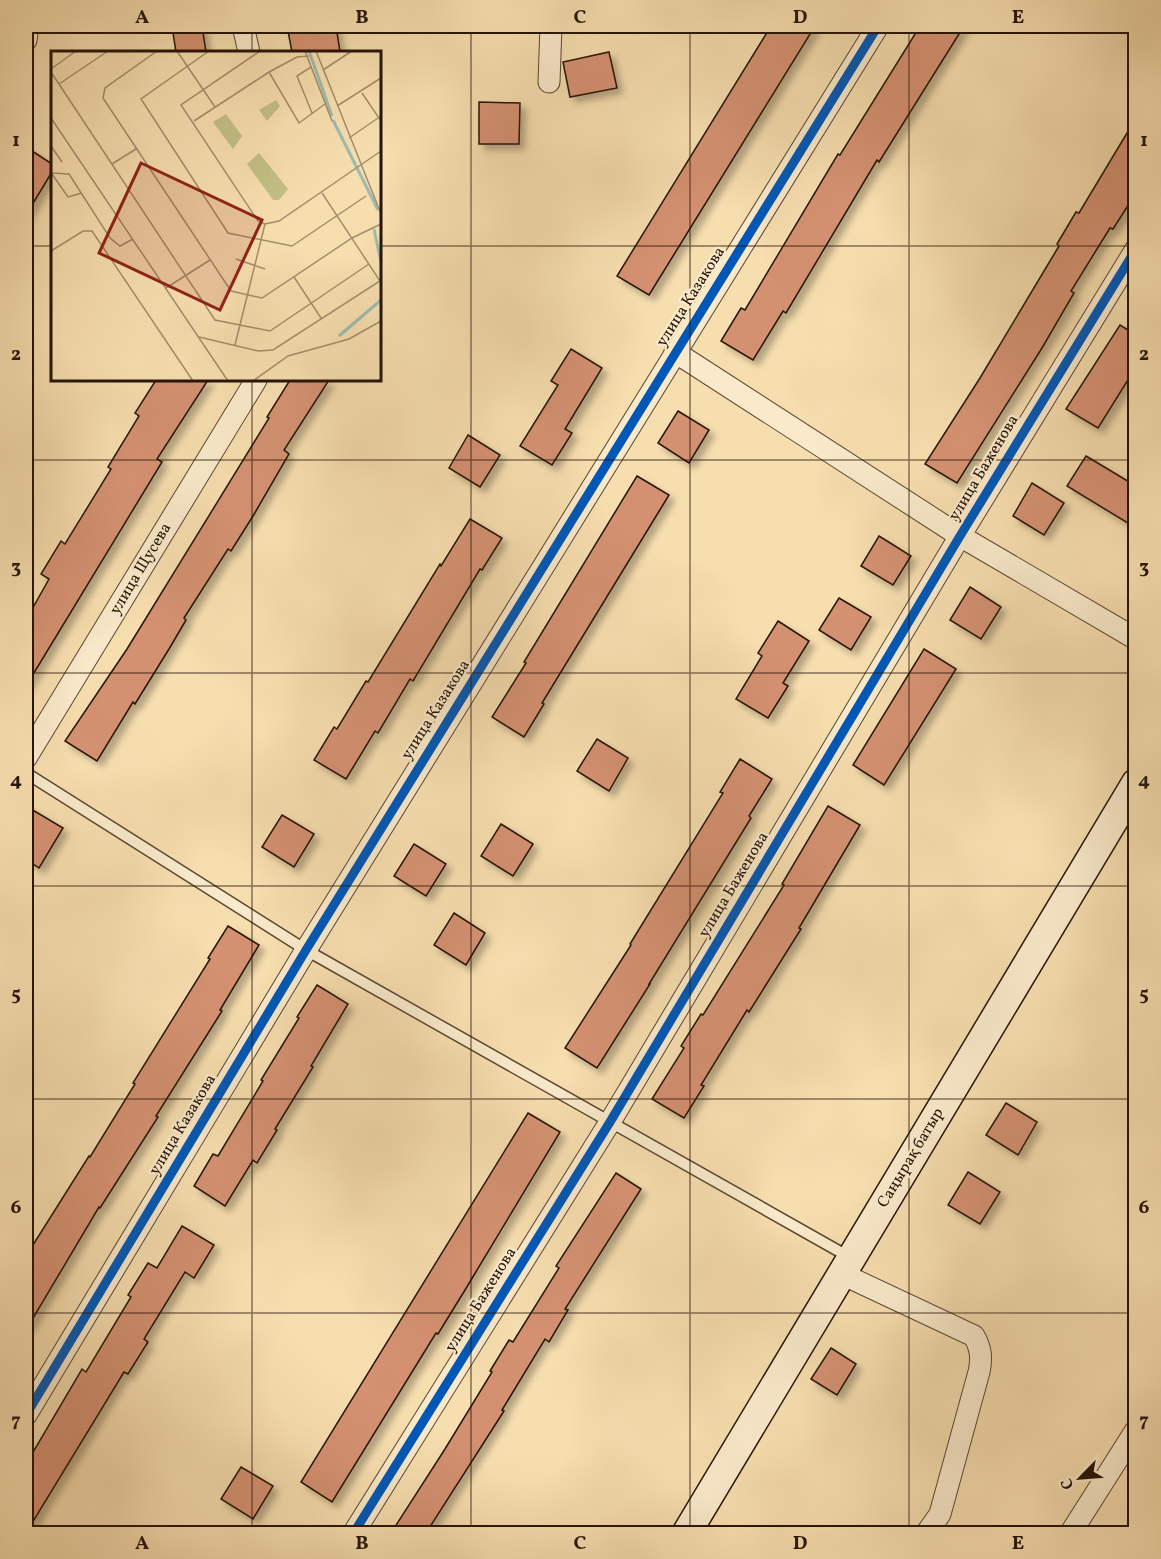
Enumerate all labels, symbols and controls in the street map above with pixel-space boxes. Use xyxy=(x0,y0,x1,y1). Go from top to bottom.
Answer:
text: A xyxy=(135,4,149,32)
text: B xyxy=(355,4,369,32)
text: C xyxy=(574,4,587,32)
text: D xyxy=(793,4,807,32)
text: E xyxy=(1012,4,1024,32)
inset map xyxy=(51,51,381,381)
text: 1 xyxy=(12,127,20,155)
text: 1 xyxy=(1140,127,1148,155)
street label: улица Казакова xyxy=(651,243,731,351)
text: 2 xyxy=(11,341,21,369)
text: 2 xyxy=(1139,341,1149,369)
street label: улица Баженова xyxy=(944,411,1024,525)
street label: улица Щусева xyxy=(105,519,177,619)
text: 3 xyxy=(11,554,21,582)
text: 3 xyxy=(1139,554,1149,582)
street label: улица Казакова xyxy=(396,656,476,764)
text: 4 xyxy=(10,767,22,795)
text: 4 xyxy=(1138,767,1150,795)
street label: улица Баженова xyxy=(694,828,774,942)
text: 5 xyxy=(11,981,21,1009)
text: 5 xyxy=(1139,981,1149,1009)
street label: улица Казакова xyxy=(144,1070,222,1180)
street label: Саңырақ батыр xyxy=(872,1104,950,1212)
text: 6 xyxy=(11,1194,22,1222)
text: 6 xyxy=(1139,1194,1150,1222)
street label: улица Баженова xyxy=(440,1243,522,1357)
text: 7 xyxy=(11,1407,21,1435)
text: 7 xyxy=(1139,1407,1149,1435)
north arrow xyxy=(1050,1448,1110,1508)
text: С xyxy=(1056,1474,1080,1493)
text: A xyxy=(135,1530,149,1558)
text: B xyxy=(355,1530,369,1558)
text: C xyxy=(574,1530,587,1558)
text: D xyxy=(793,1530,807,1558)
text: E xyxy=(1012,1530,1024,1558)

